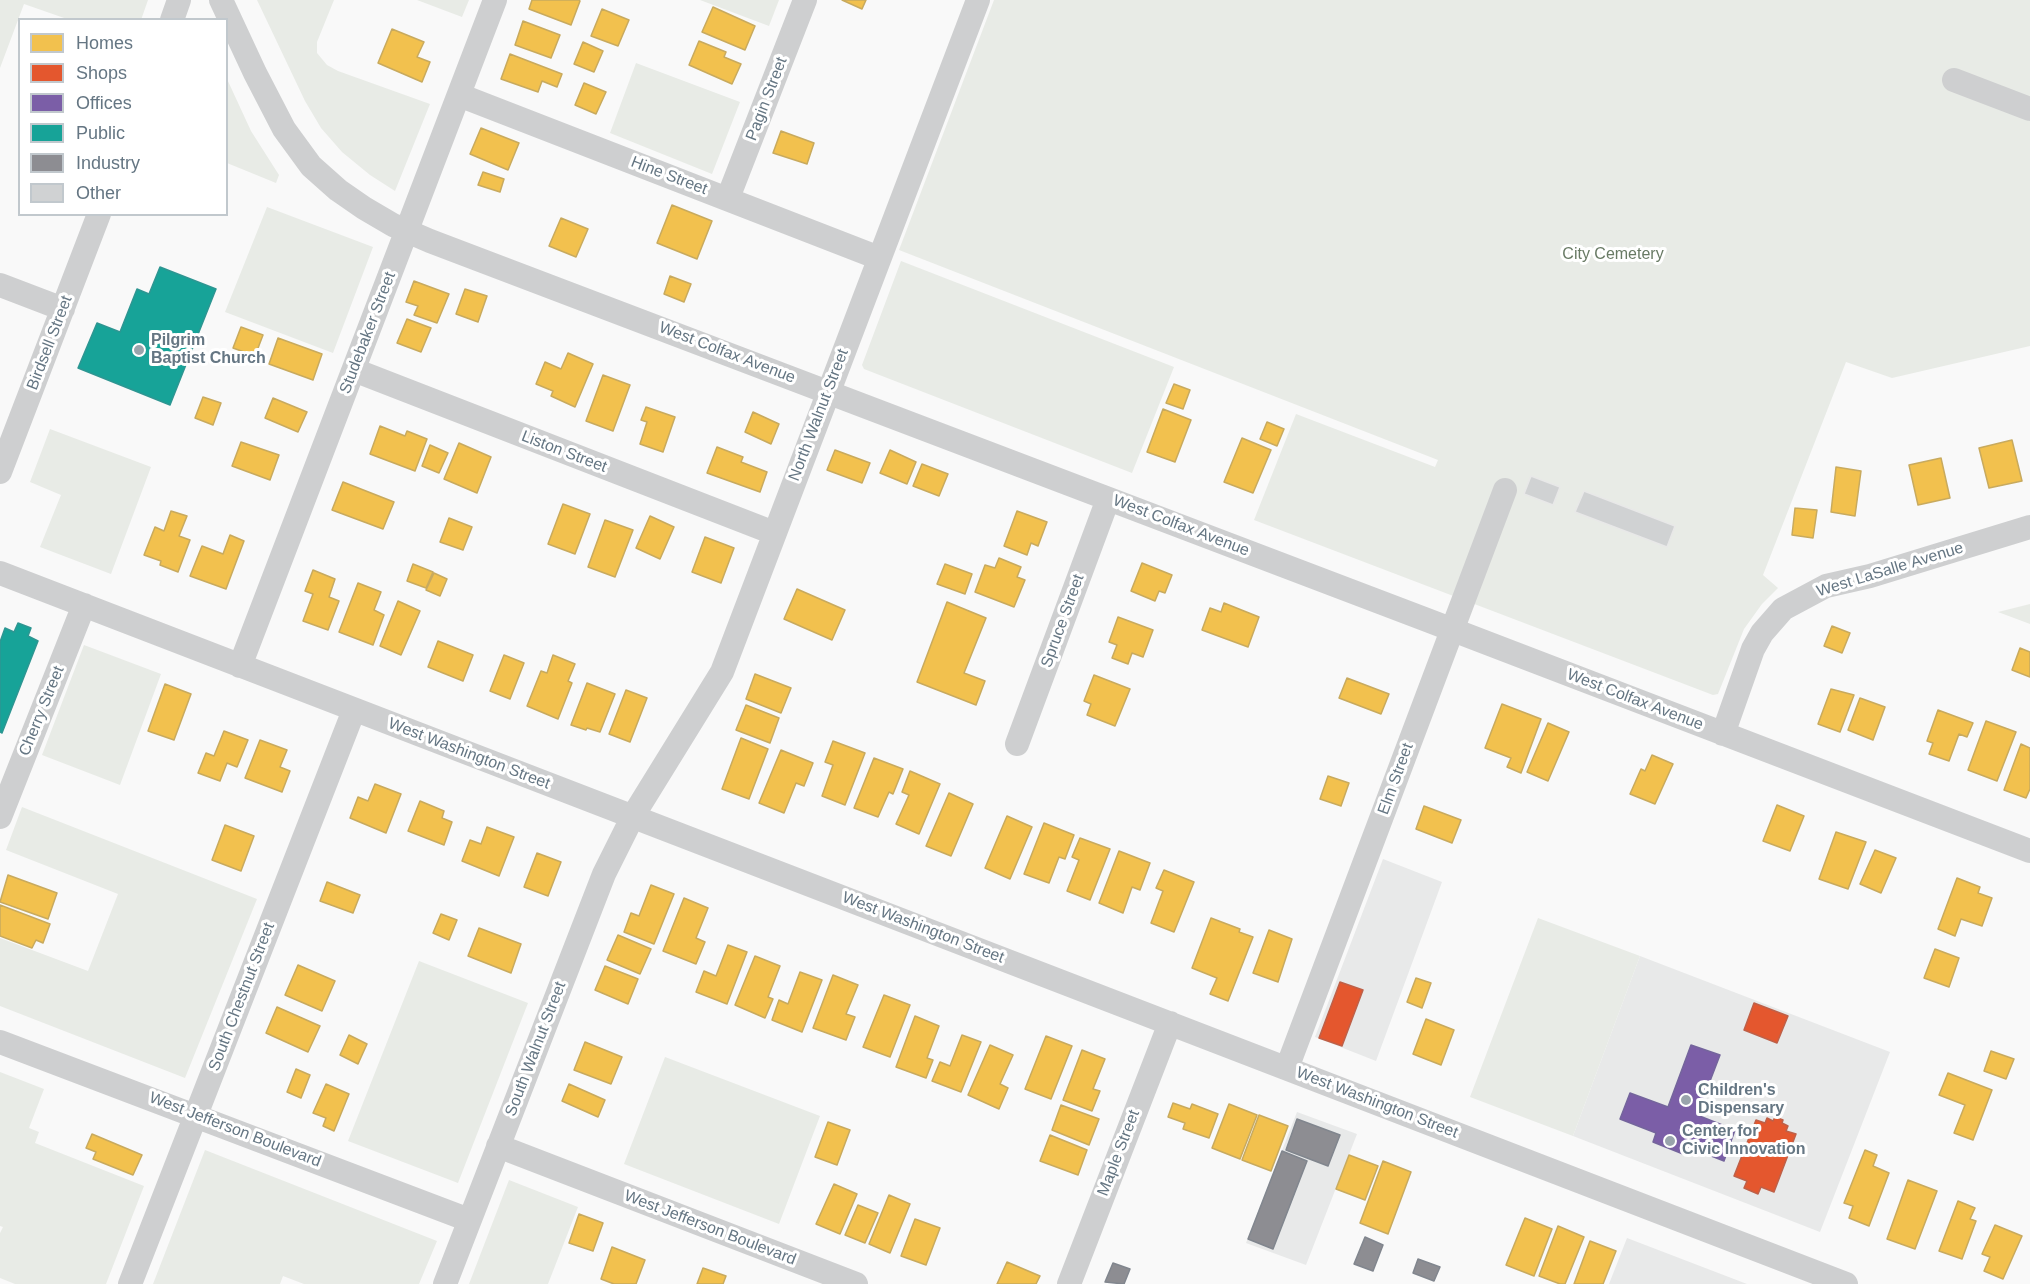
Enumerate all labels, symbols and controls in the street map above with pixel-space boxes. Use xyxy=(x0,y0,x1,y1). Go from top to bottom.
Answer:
legend xyxy=(18,18,228,216)
text: Homes xyxy=(76,33,133,53)
street label: Pagin Street xyxy=(742,54,792,144)
text: Shops xyxy=(76,63,127,83)
text: Offices xyxy=(76,93,132,113)
text: Public xyxy=(76,123,125,143)
text: Industry xyxy=(76,153,140,173)
street label: Hine Street xyxy=(628,153,710,199)
text: Other xyxy=(76,183,121,203)
park label: City Cemetery xyxy=(1562,245,1664,265)
street label: Studebaker Street xyxy=(336,269,400,397)
street label: Birdsell Street xyxy=(23,293,77,393)
street label: West Colfax Avenue xyxy=(656,318,798,388)
place label: Pilgrim Baptist Church xyxy=(151,331,266,369)
marker: Pilgrim Baptist Church xyxy=(132,343,146,357)
street label: North Walnut Street xyxy=(785,346,853,484)
street label: Liston Street xyxy=(519,427,609,477)
street label: West Colfax Avenue xyxy=(1110,491,1252,561)
street label: West LaSalle Avenue xyxy=(1814,539,1966,601)
street label: Spruce Street xyxy=(1037,572,1089,670)
street label: Cherry Street xyxy=(15,663,69,759)
street label: West Colfax Avenue xyxy=(1564,665,1706,735)
street label: West Washington Street xyxy=(385,714,553,794)
street label: Elm Street xyxy=(1374,741,1418,817)
street label: West Washington Street xyxy=(839,888,1007,968)
street label: South Chestnut Street xyxy=(205,920,279,1074)
street label: South Walnut Street xyxy=(501,979,571,1119)
street label: West Washington Street xyxy=(1293,1063,1461,1143)
place label: Children's Dispensary xyxy=(1698,1081,1784,1119)
street label: West Jefferson Boulevard xyxy=(146,1088,324,1172)
marker: Children's Dispensary xyxy=(1679,1093,1693,1107)
street label: Maple Street xyxy=(1094,1107,1144,1199)
place label: Center for Civic Innovation xyxy=(1682,1122,1806,1160)
marker: Center for Civic Innovation xyxy=(1663,1134,1677,1148)
street label: West Jefferson Boulevard xyxy=(621,1186,799,1270)

